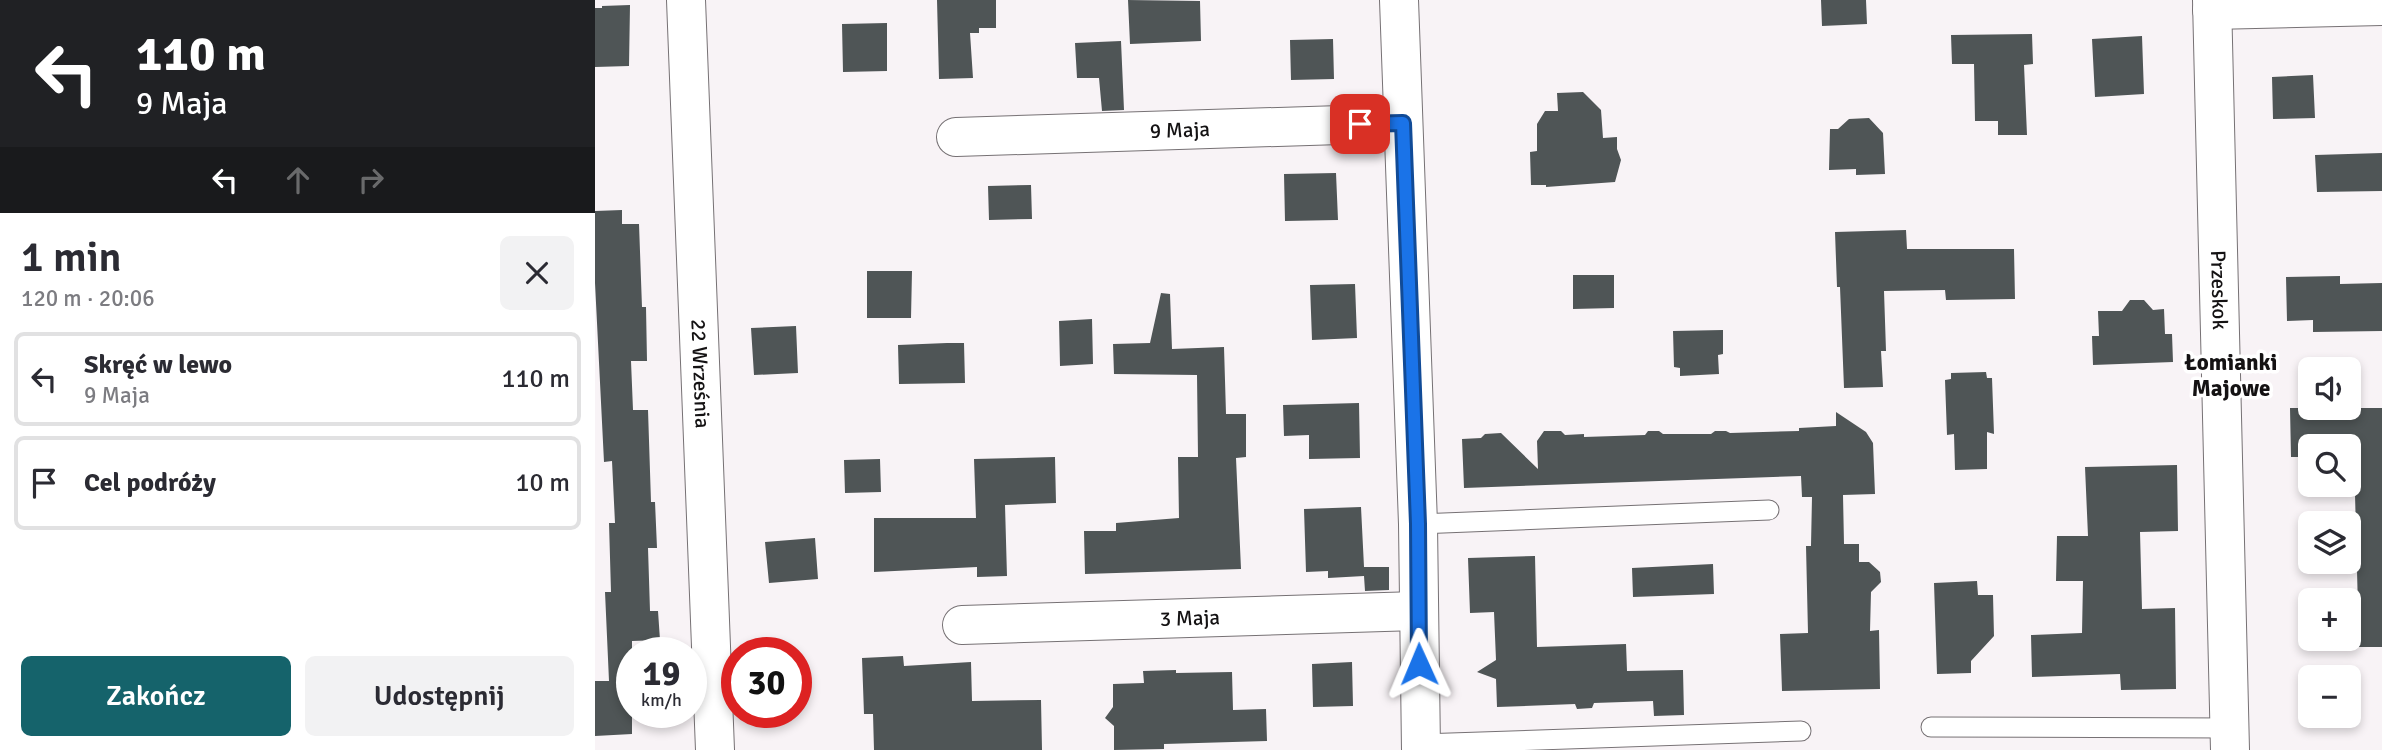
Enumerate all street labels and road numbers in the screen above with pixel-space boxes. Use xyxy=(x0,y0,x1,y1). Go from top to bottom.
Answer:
street label: 9 Maja xyxy=(1149,116,1210,144)
street label: Przeskok xyxy=(2205,250,2233,331)
street label: 22 Września xyxy=(685,319,716,429)
street label: 3 Maja xyxy=(1159,604,1220,632)

